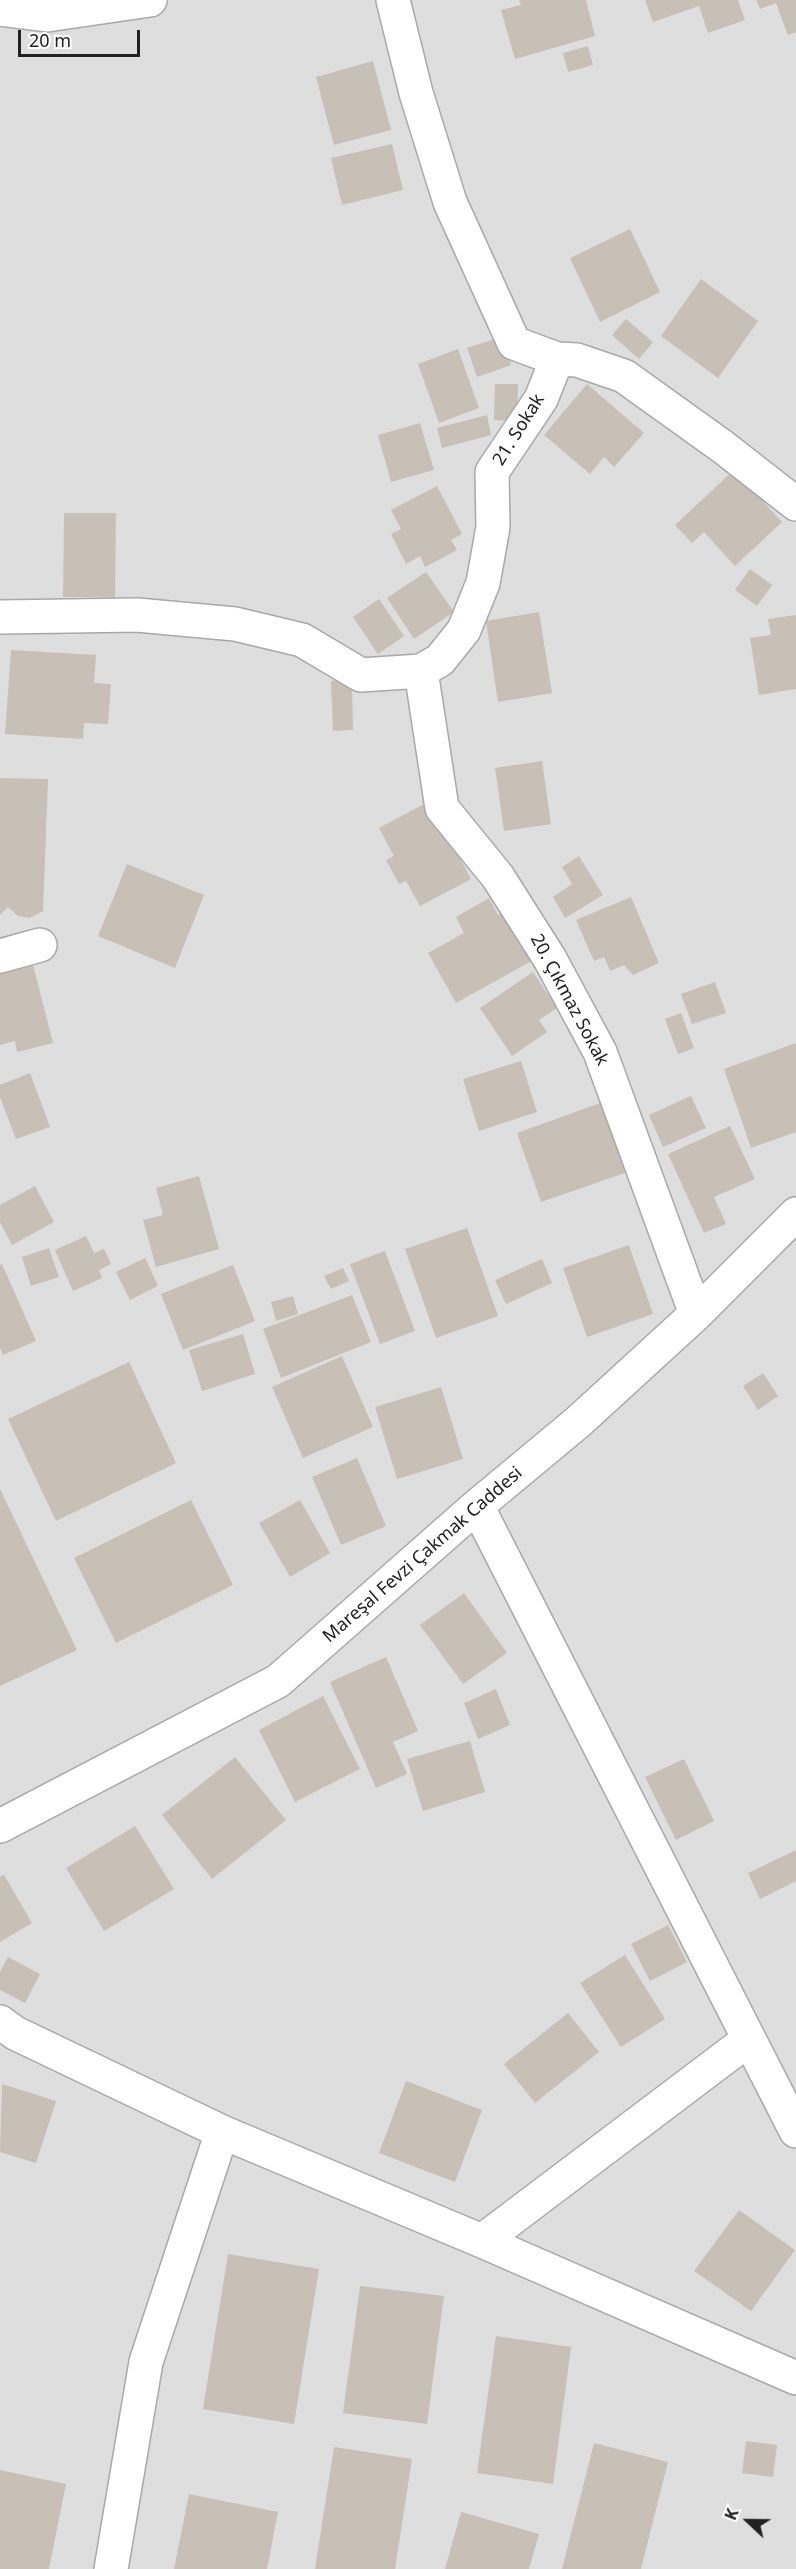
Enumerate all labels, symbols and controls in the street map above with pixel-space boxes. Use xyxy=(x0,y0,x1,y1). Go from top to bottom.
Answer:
scale bar xyxy=(21,18,142,56)
text: 20 m xyxy=(29,28,71,52)
street label: 21. Sokak xyxy=(489,390,549,470)
street label: 20. Çıkmaz Sokak xyxy=(525,931,613,1069)
street label: Mareşal Fevzi Çakmak Caddesi xyxy=(319,1463,527,1647)
north arrow xyxy=(718,2491,778,2551)
text: K xyxy=(719,2505,743,2523)

